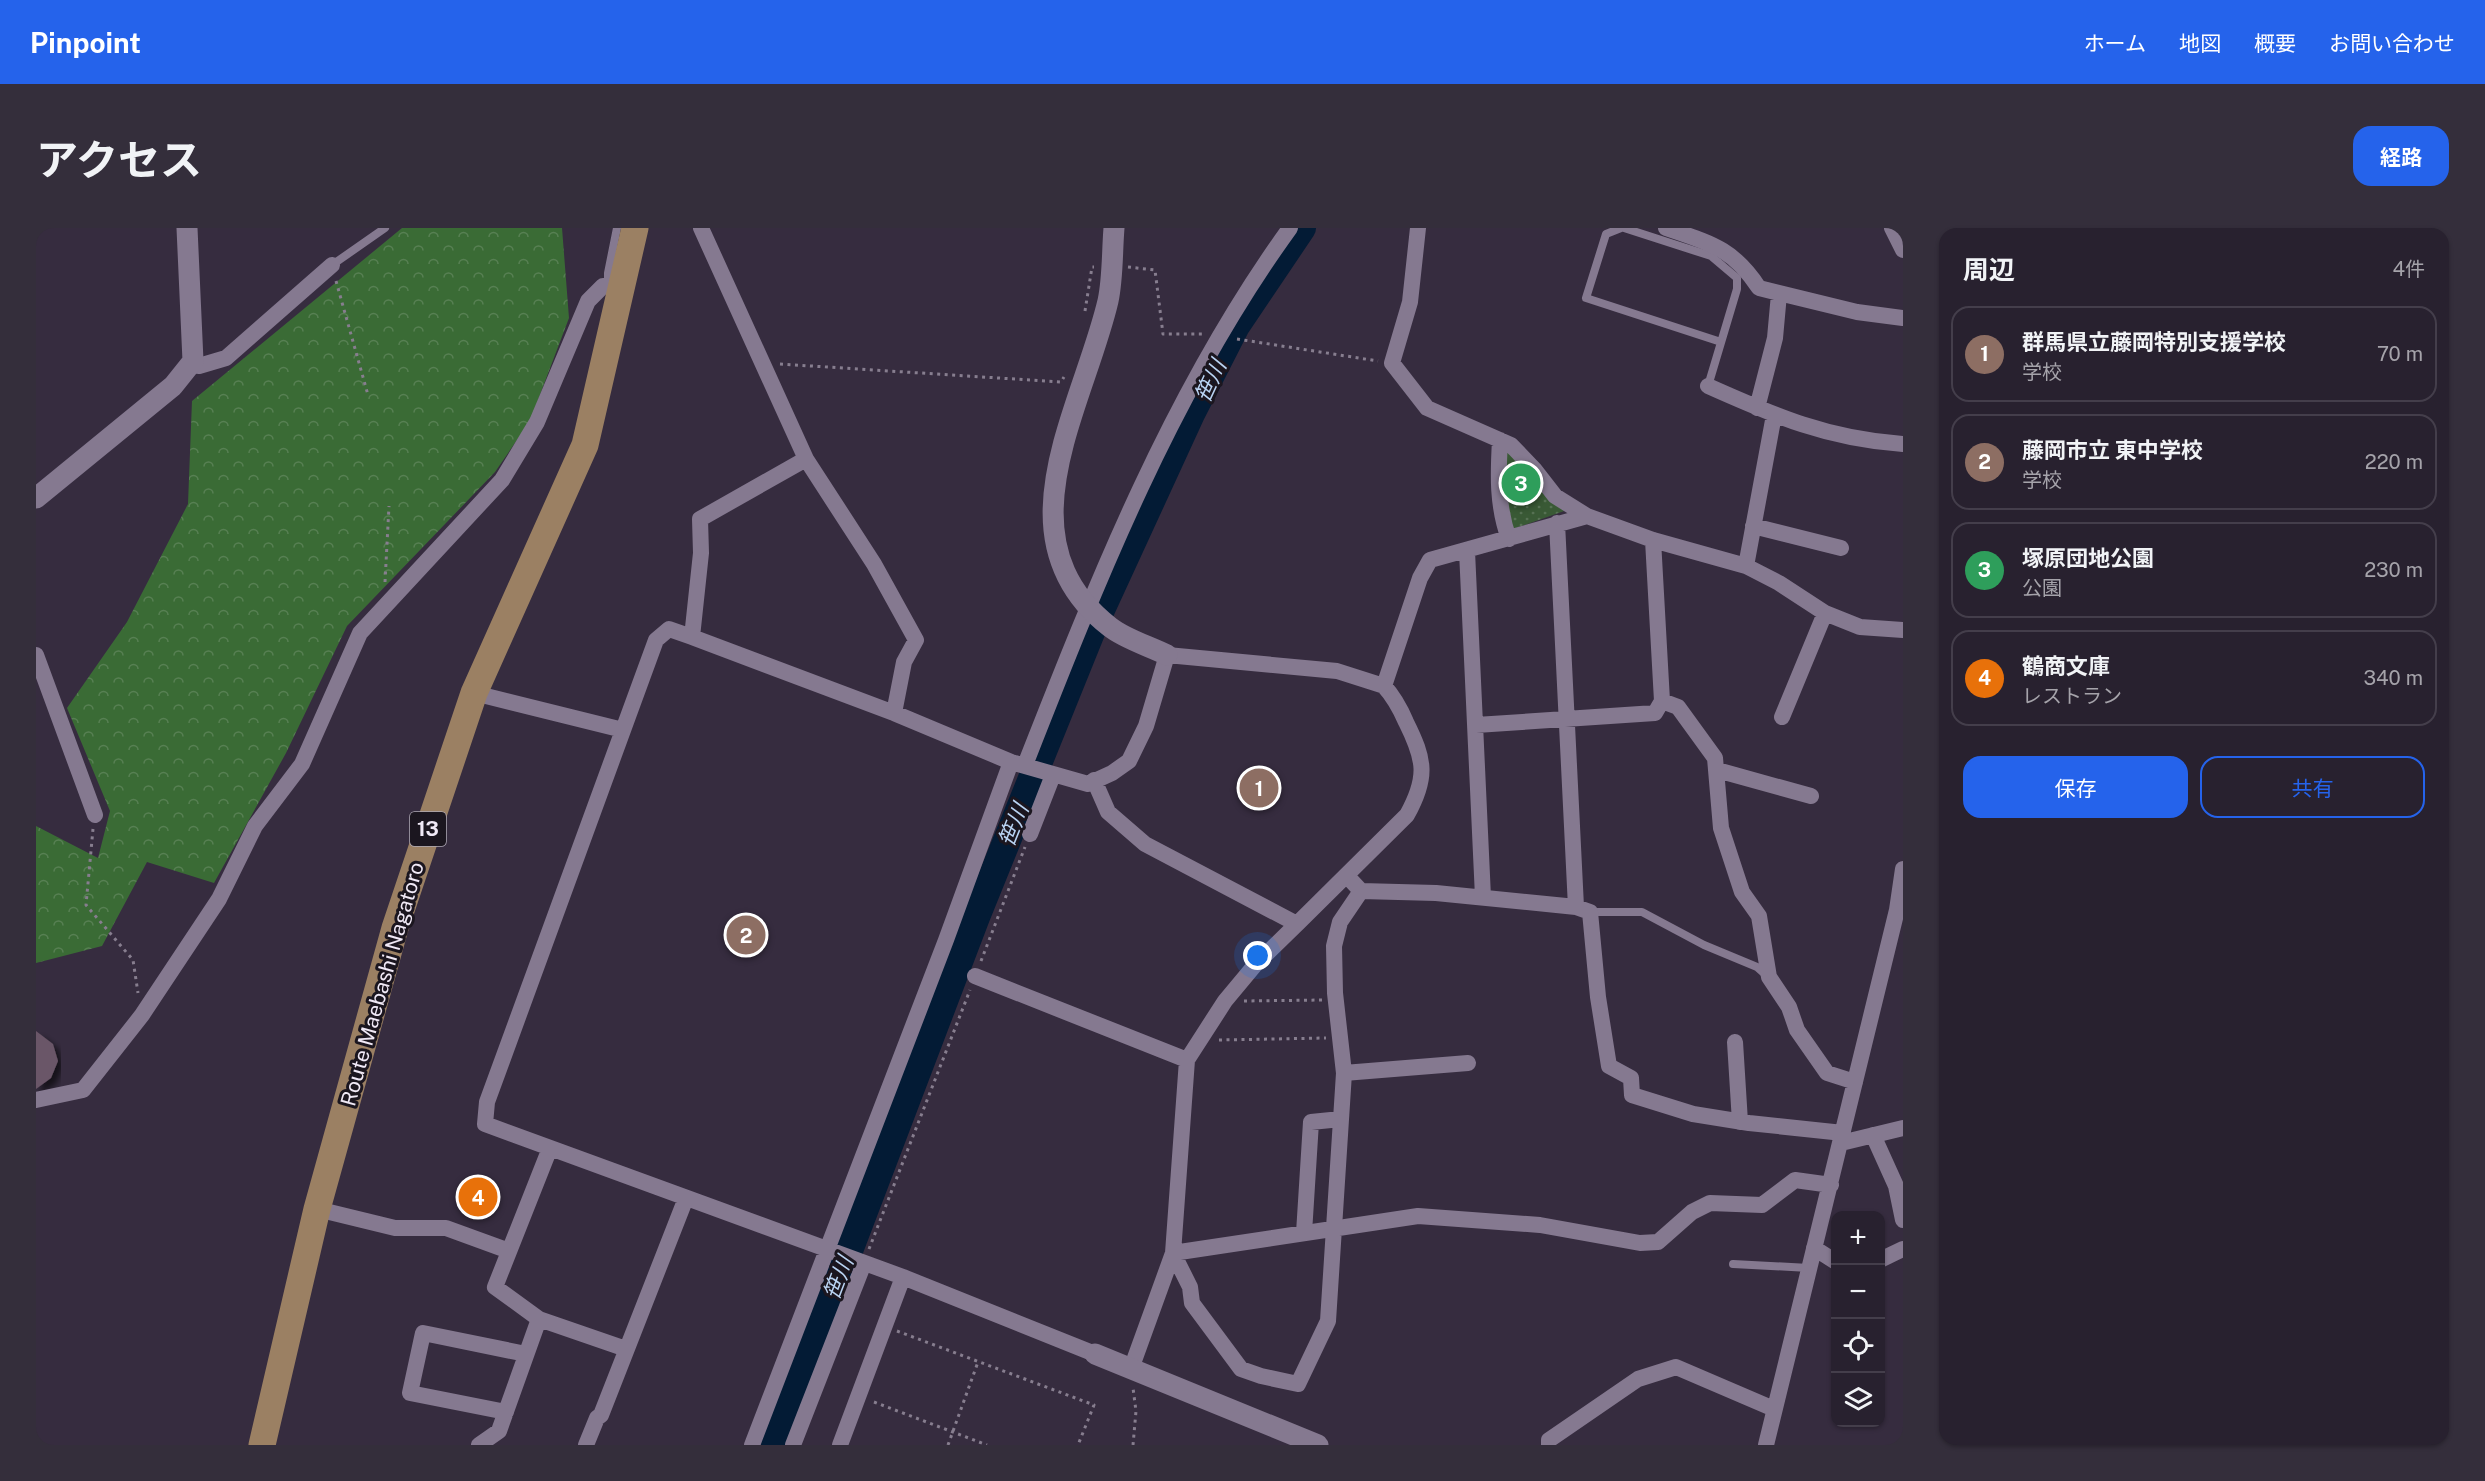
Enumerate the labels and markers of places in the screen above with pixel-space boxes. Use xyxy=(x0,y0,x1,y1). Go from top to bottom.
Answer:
pin: 3 xyxy=(1502,460,1540,506)
pin: 1 xyxy=(1240,766,1278,810)
pin: 2 xyxy=(726,912,766,958)
pin: 4 xyxy=(458,1174,498,1220)

